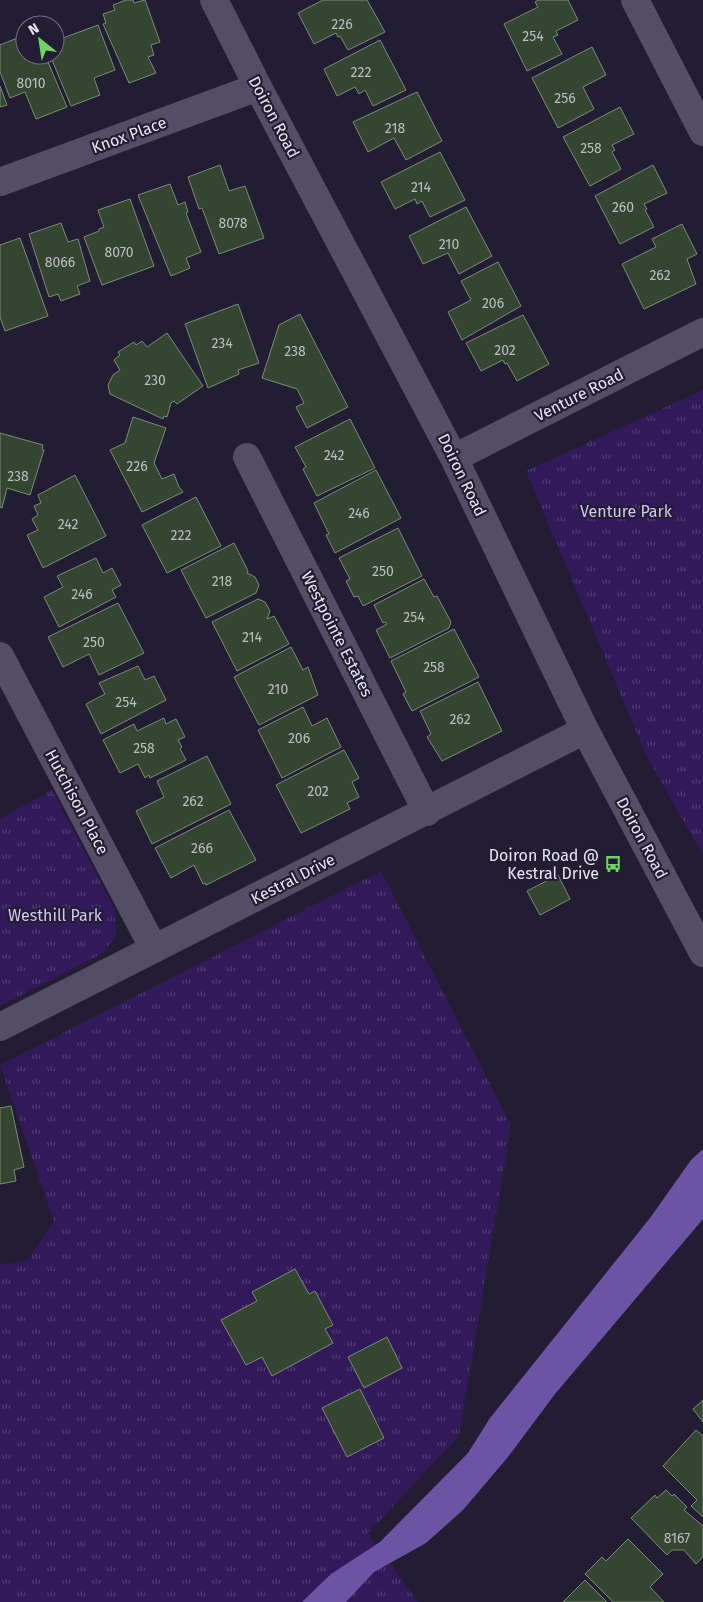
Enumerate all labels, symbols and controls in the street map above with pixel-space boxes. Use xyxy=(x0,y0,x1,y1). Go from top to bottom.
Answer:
north arrow xyxy=(15,15,65,65)
house number: 226 xyxy=(331,16,353,33)
text: N xyxy=(25,19,42,39)
house number: 254 xyxy=(522,28,544,45)
house number: 222 xyxy=(351,64,371,81)
street label: Doiron Road xyxy=(245,73,303,161)
house number: 8010 xyxy=(16,75,46,92)
house number: 256 xyxy=(554,90,576,107)
street label: Knox Place xyxy=(89,113,169,157)
house number: 218 xyxy=(385,120,405,137)
house number: 258 xyxy=(580,140,602,157)
house number: 214 xyxy=(411,179,432,196)
house number: 260 xyxy=(612,199,634,216)
house number: 8078 xyxy=(219,215,248,232)
house number: 210 xyxy=(439,236,459,253)
house number: 8070 xyxy=(104,244,134,261)
house number: 8066 xyxy=(45,254,75,271)
house number: 262 xyxy=(649,267,671,284)
house number: 206 xyxy=(482,295,504,312)
house number: 234 xyxy=(211,335,233,352)
house number: 202 xyxy=(494,342,516,359)
house number: 238 xyxy=(284,343,306,360)
street label: Venture Road xyxy=(531,364,627,426)
house number: 230 xyxy=(144,372,166,389)
street label: Doiron Road xyxy=(434,431,490,519)
house number: 242 xyxy=(324,447,344,464)
house number: 226 xyxy=(126,458,148,475)
house number: 238 xyxy=(7,468,29,485)
park label: Venture Park xyxy=(580,502,673,521)
house number: 246 xyxy=(348,505,370,522)
house number: 242 xyxy=(58,516,78,533)
house number: 222 xyxy=(171,527,191,544)
house number: 250 xyxy=(372,563,394,580)
street label: Westpointe Estates xyxy=(297,568,377,700)
house number: 218 xyxy=(212,573,232,590)
house number: 246 xyxy=(71,586,93,603)
house number: 254 xyxy=(403,609,425,626)
house number: 214 xyxy=(242,629,263,646)
house number: 250 xyxy=(83,634,105,651)
house number: 258 xyxy=(423,659,445,676)
house number: 210 xyxy=(268,681,288,698)
house number: 254 xyxy=(115,694,137,711)
house number: 262 xyxy=(449,711,471,728)
house number: 206 xyxy=(288,730,310,747)
house number: 258 xyxy=(133,740,155,757)
street label: Hutchison Place xyxy=(41,746,113,858)
house number: 202 xyxy=(307,783,329,800)
house number: 262 xyxy=(182,793,204,810)
street label: Doiron Road xyxy=(613,794,671,882)
house number: 266 xyxy=(191,840,213,857)
place label: Doiron Road @ Kestral Drive xyxy=(489,846,599,883)
street label: Kestral Drive xyxy=(248,850,338,908)
bus stop icon: Doiron Road @ Kestral Drive xyxy=(603,854,623,874)
park label: Westhill Park xyxy=(8,906,103,925)
house number: 8167 xyxy=(664,1530,690,1547)

